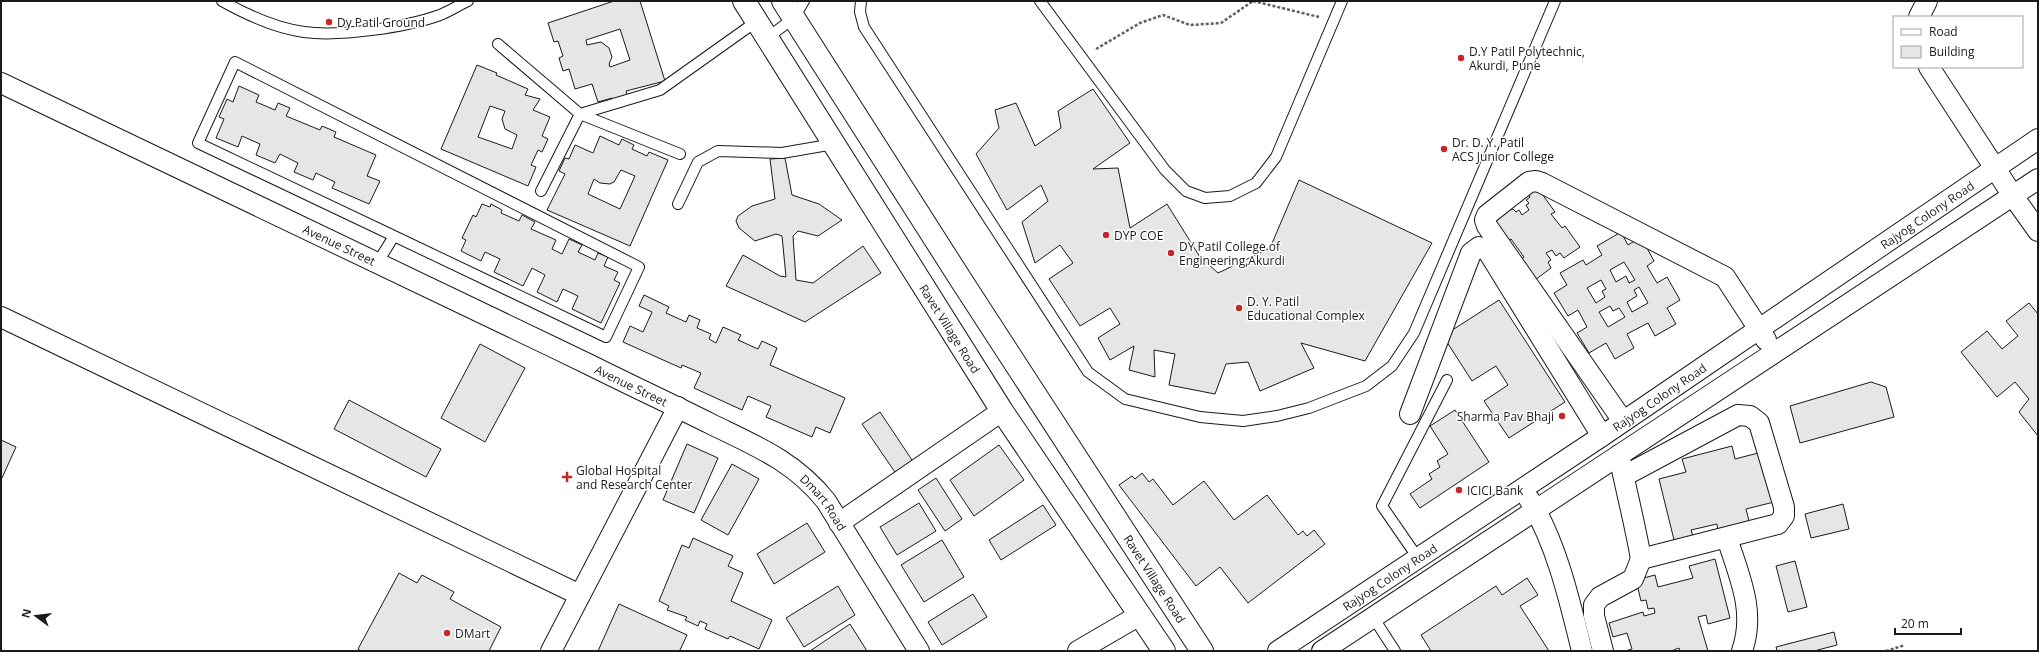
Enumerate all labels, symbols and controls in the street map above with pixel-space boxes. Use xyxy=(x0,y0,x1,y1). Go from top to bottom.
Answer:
place label: Dy Patil Ground xyxy=(337,14,425,31)
legend xyxy=(1893,16,2023,68)
marker: Dy Patil Ground xyxy=(324,17,334,27)
text: Road xyxy=(1929,23,1958,40)
place label: D.Y Patil Polytechnic, Akurdi, Pune xyxy=(1469,43,1585,74)
text: Building xyxy=(1929,43,1975,60)
marker: D.Y Patil Polytechnic, Akurdi, Pune xyxy=(1456,53,1466,63)
place label: Dr. D. Y. Patil ACS Junior College xyxy=(1452,134,1554,165)
marker: Dr. D. Y. Patil ACS Junior College xyxy=(1439,144,1449,154)
street label: Rajyog Colony Road xyxy=(1877,177,1977,253)
street label: Avenue Street xyxy=(300,220,378,269)
place label: DYP COE xyxy=(1114,227,1163,244)
marker: DYP COE xyxy=(1101,230,1111,240)
place label: DY Patil College of Engineering,Akurdi xyxy=(1179,238,1285,269)
marker: DY Patil College of Engineering,Akurdi xyxy=(1166,248,1176,258)
street label: Ravet Village Road xyxy=(916,281,985,376)
place label: D. Y. Patil Educational Complex xyxy=(1247,293,1365,324)
marker: D. Y. Patil Educational Complex xyxy=(1234,303,1244,313)
street label: Rajyog Colony Road xyxy=(1609,359,1709,435)
street label: Avenue Street xyxy=(592,360,670,410)
place label: Sharma Pav Bhaji xyxy=(1457,408,1554,425)
marker: Sharma Pav Bhaji xyxy=(1557,411,1567,421)
place label: Global Hospital and Research Center xyxy=(576,462,693,493)
street label: Dmart Road xyxy=(797,470,851,534)
marker: Global Hospital and Research Center xyxy=(561,471,573,483)
place label: ICICI Bank xyxy=(1467,482,1524,499)
marker: ICICI Bank xyxy=(1454,485,1464,495)
street label: Ravet Village Road xyxy=(1120,531,1190,626)
street label: Rajyog Colony Road xyxy=(1339,539,1440,614)
north arrow xyxy=(16,596,56,636)
text: N xyxy=(17,607,34,620)
scale bar xyxy=(1895,610,1961,636)
text: 20 m xyxy=(1901,615,1929,632)
place label: DMart xyxy=(455,625,490,642)
marker: DMart xyxy=(442,628,452,638)

